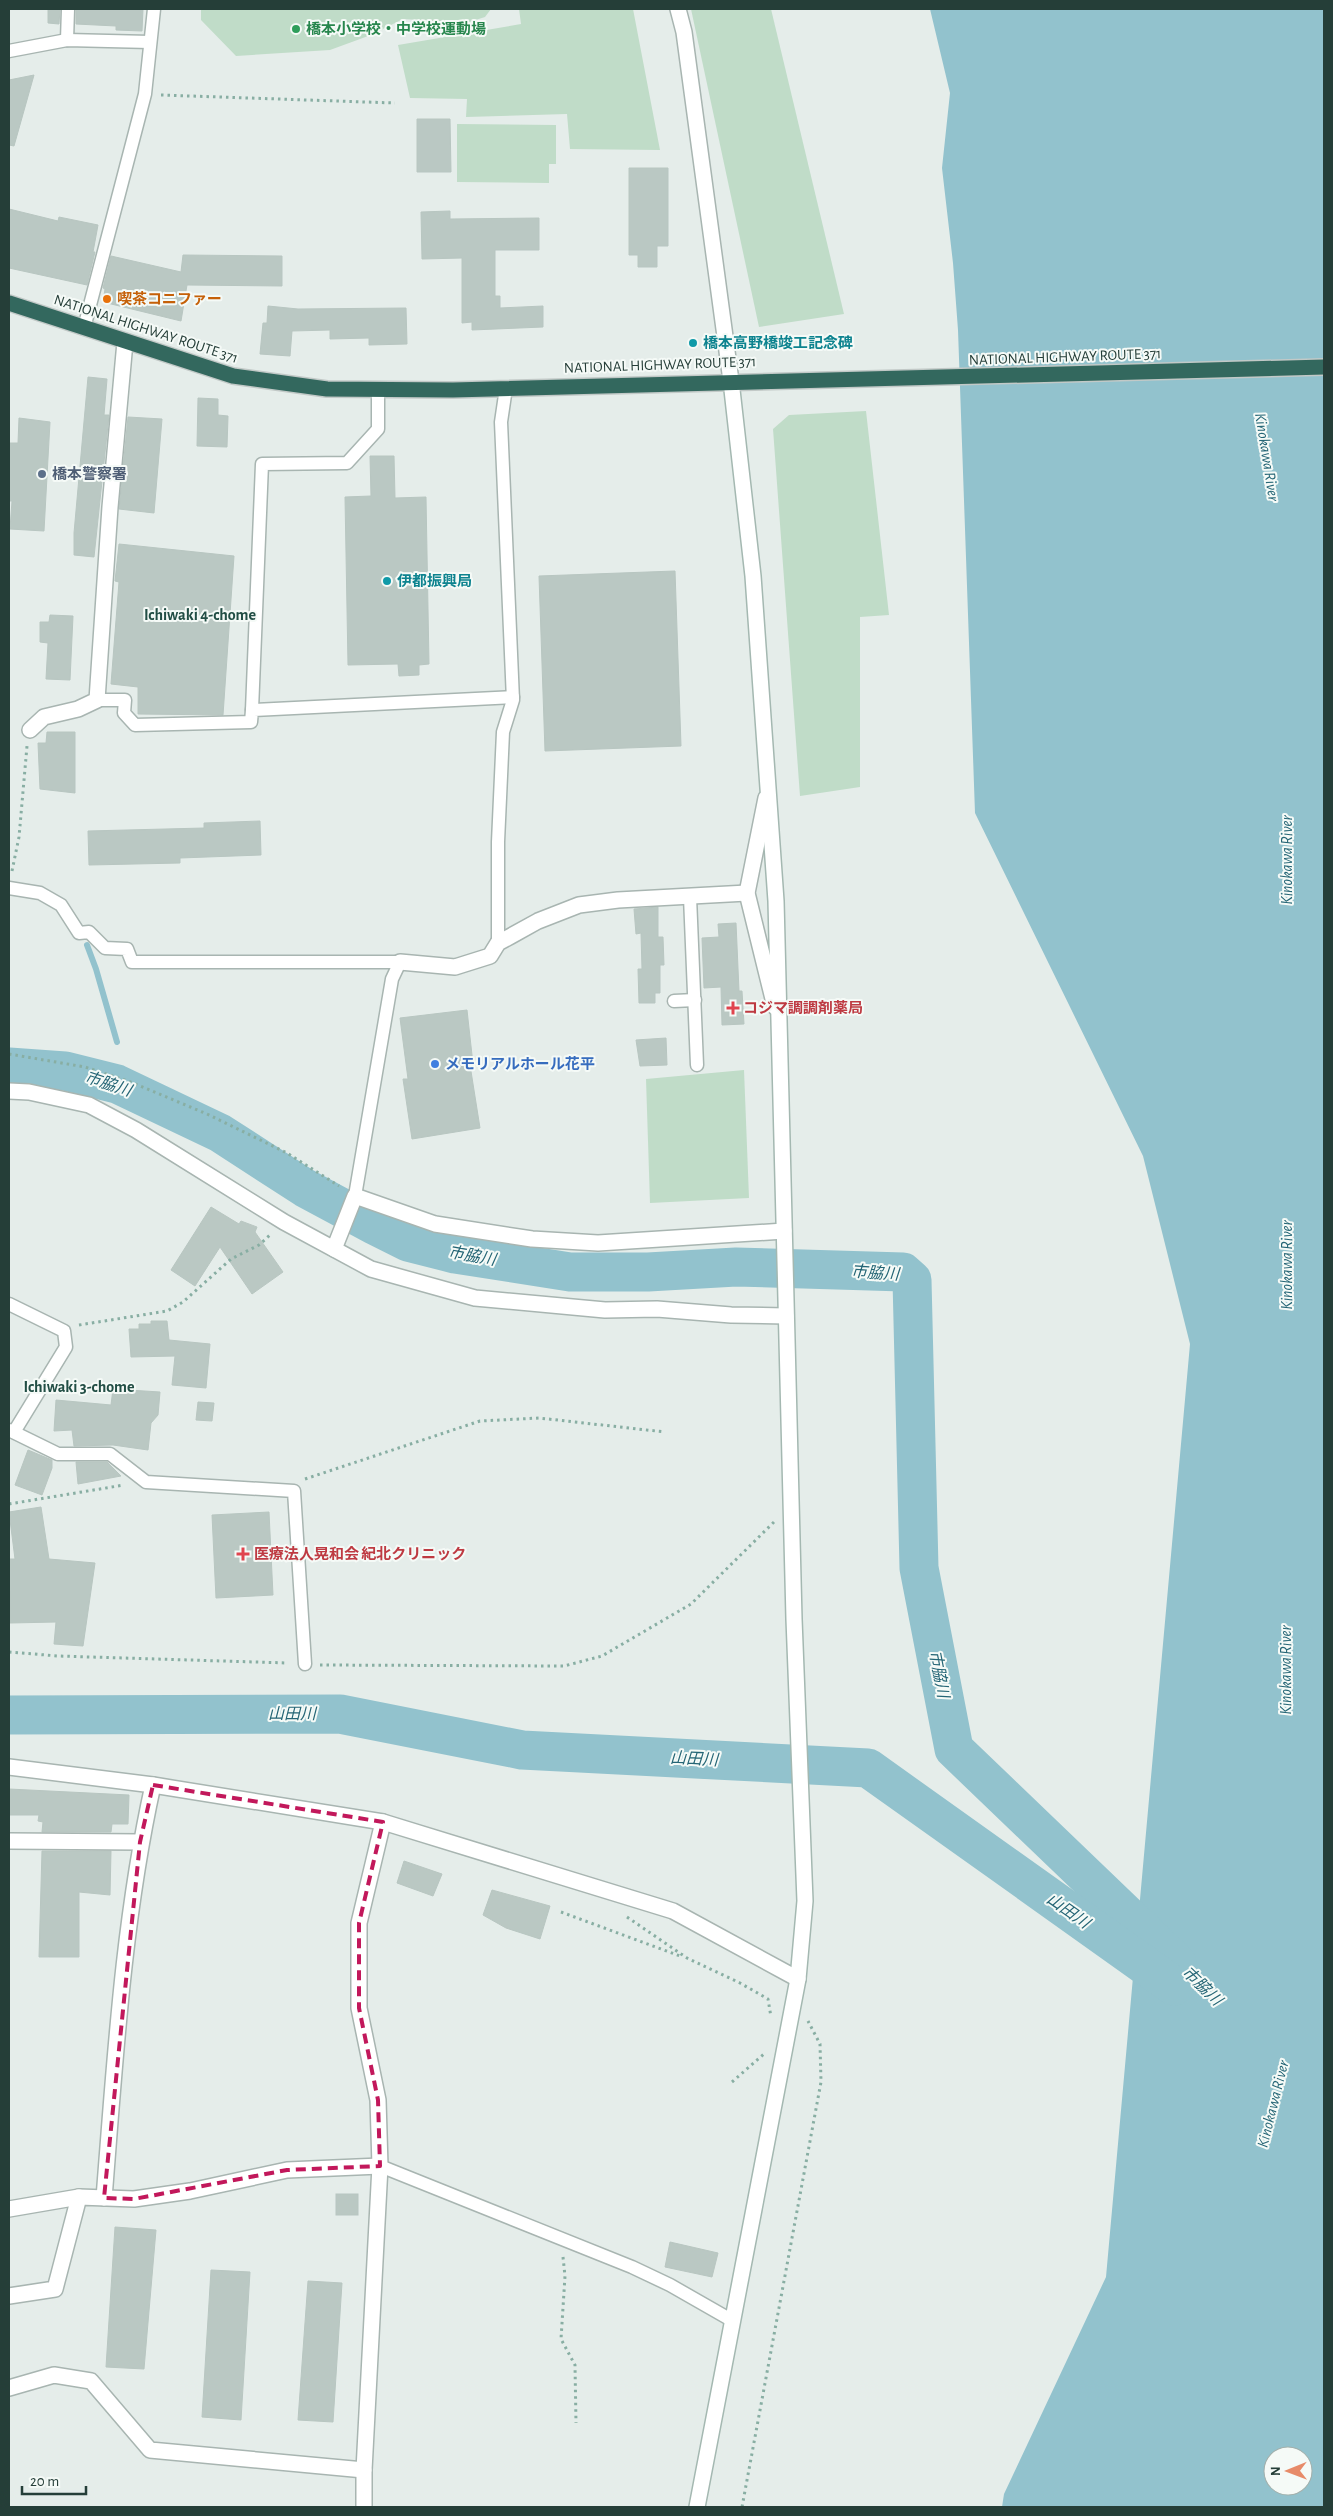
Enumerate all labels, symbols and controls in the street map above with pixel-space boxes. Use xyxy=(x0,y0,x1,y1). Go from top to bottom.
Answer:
place label: 橋本小学校・中学校運動場 xyxy=(306,21,486,37)
marker: 橋本小学校・中学校運動場 xyxy=(290,23,302,35)
place label: 喫茶コニファー xyxy=(117,291,222,307)
street label: NATIONAL HIGHWAY ROUTE 371 xyxy=(52,292,240,366)
marker: 喫茶コニファー xyxy=(101,293,113,305)
place label: 橋本高野橋竣工記念碑 xyxy=(703,334,853,351)
marker: 橋本高野橋竣工記念碑 xyxy=(687,337,699,349)
street label: NATIONAL HIGHWAY ROUTE 371 xyxy=(969,346,1161,368)
street label: NATIONAL HIGHWAY ROUTE 371 xyxy=(564,354,756,376)
water label: Kinokawa River xyxy=(1252,412,1282,503)
place label: 橋本警察署 xyxy=(52,466,127,482)
marker: 橋本警察署 xyxy=(36,468,48,480)
place label: 伊都振興局 xyxy=(397,573,472,589)
marker: 伊都振興局 xyxy=(381,575,393,587)
district label: Ichiwaki 4-chome xyxy=(144,607,257,623)
water label: Kinokawa River xyxy=(1279,815,1295,905)
place label: コジマ調調剤薬局 xyxy=(743,1000,863,1016)
marker: コジマ調調剤薬局 xyxy=(727,1002,739,1014)
place label: メモリアルホール花平 xyxy=(445,1056,595,1072)
marker: メモリアルホール花平 xyxy=(429,1058,441,1070)
water label: 市脇川 xyxy=(83,1068,136,1100)
water label: Kinokawa River xyxy=(1279,1220,1295,1310)
water label: 市脇川 xyxy=(447,1243,499,1268)
water label: 市脇川 xyxy=(850,1262,902,1283)
district label: Ichiwaki 3-chome xyxy=(23,1379,135,1395)
place label: 医療法人晃和会 紀北クリニック xyxy=(254,1546,466,1562)
marker: 医療法人晃和会 紀北クリニック xyxy=(236,1547,250,1561)
water label: Kinokawa River xyxy=(1278,1625,1294,1715)
water label: 市脇川 xyxy=(927,1649,953,1701)
water label: 山田川 xyxy=(268,1705,318,1722)
water label: 山田川 xyxy=(670,1749,720,1768)
water label: 山田川 xyxy=(1044,1890,1094,1932)
water label: 市脇川 xyxy=(1179,1963,1227,2010)
water label: Kinokawa River xyxy=(1254,2058,1292,2149)
north arrow xyxy=(1263,2446,1313,2496)
scale bar xyxy=(22,2464,86,2496)
text: N xyxy=(1269,2466,1283,2476)
text: 20 m xyxy=(30,2474,59,2489)

